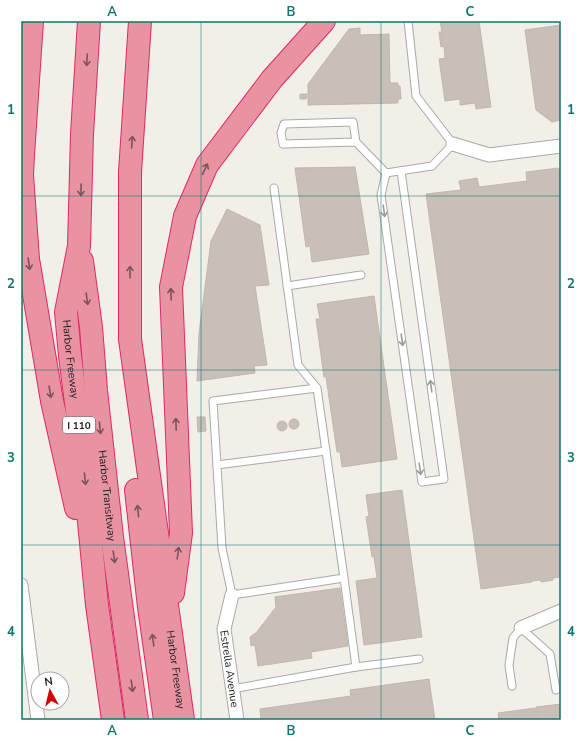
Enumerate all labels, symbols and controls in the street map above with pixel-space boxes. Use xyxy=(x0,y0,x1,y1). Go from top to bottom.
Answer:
text: A xyxy=(107,3,117,21)
text: B xyxy=(287,3,296,21)
text: C xyxy=(466,3,475,21)
one-way arrow xyxy=(83,53,90,66)
text: 1 xyxy=(7,101,15,119)
text: 1 xyxy=(567,101,575,119)
one-way arrow xyxy=(128,136,135,149)
one-way arrow xyxy=(202,164,209,176)
one-way arrow xyxy=(77,183,85,196)
one-way arrow xyxy=(380,204,388,217)
one-way arrow xyxy=(25,257,33,270)
one-way arrow xyxy=(126,266,134,279)
text: 2 xyxy=(7,275,15,293)
text: 2 xyxy=(567,275,575,293)
one-way arrow xyxy=(167,288,175,301)
one-way arrow xyxy=(83,292,91,305)
street label: Harbor Freeway xyxy=(59,319,82,400)
one-way arrow xyxy=(398,333,406,346)
one-way arrow xyxy=(427,380,435,393)
one-way arrow xyxy=(46,385,54,398)
road number: I 110 xyxy=(63,417,95,433)
one-way arrow xyxy=(173,418,180,431)
one-way arrow xyxy=(97,421,104,434)
text: 3 xyxy=(7,449,15,467)
street label: Harbor Transitway xyxy=(95,449,120,543)
text: 3 xyxy=(567,449,575,467)
one-way arrow xyxy=(416,462,424,475)
one-way arrow xyxy=(81,472,88,485)
one-way arrow xyxy=(135,505,142,518)
one-way arrow xyxy=(174,547,182,560)
one-way arrow xyxy=(111,550,118,563)
text: 4 xyxy=(7,623,15,641)
text: 4 xyxy=(567,623,575,641)
street label: Harbor Freeway xyxy=(163,629,188,710)
street label: Estrella Avenue xyxy=(216,629,242,708)
one-way arrow xyxy=(149,634,157,647)
north arrow xyxy=(30,671,70,711)
text: N xyxy=(44,674,54,690)
one-way arrow xyxy=(128,679,136,692)
text: A xyxy=(107,722,117,740)
text: B xyxy=(287,722,296,740)
text: C xyxy=(466,722,475,740)

